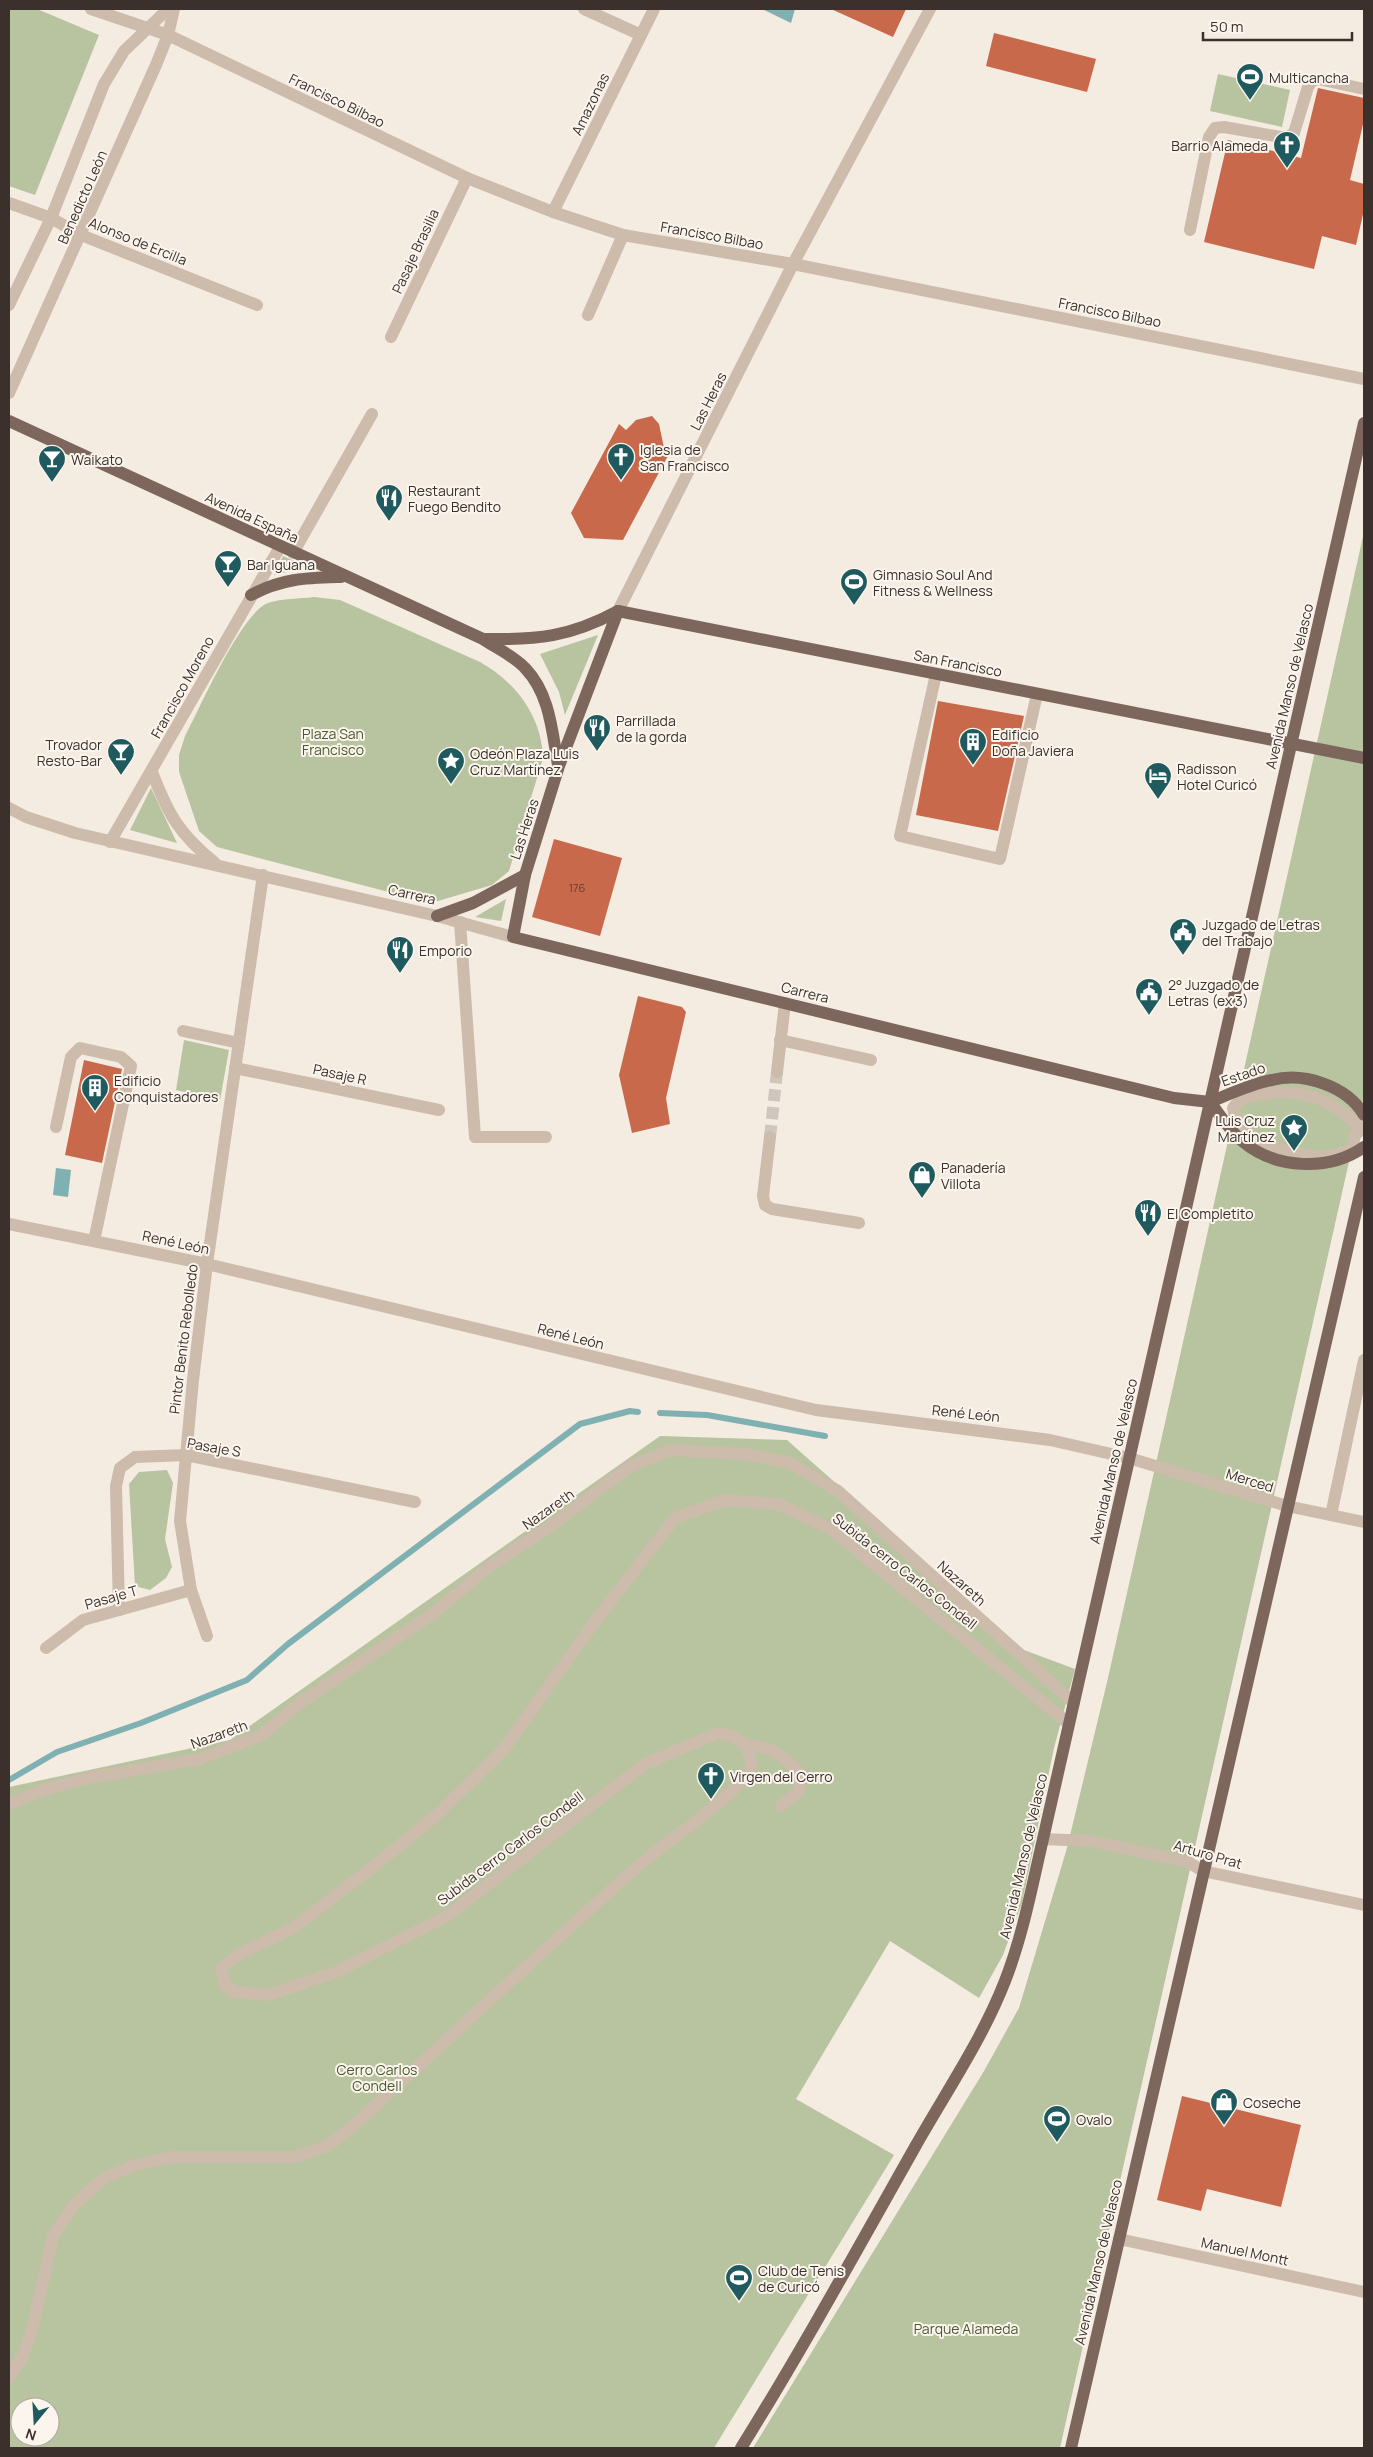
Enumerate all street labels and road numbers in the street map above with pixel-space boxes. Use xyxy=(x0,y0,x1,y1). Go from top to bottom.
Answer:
street label: Francisco Bilbao xyxy=(286,69,388,131)
street label: Amazonas xyxy=(567,70,613,138)
street label: Benedicto León xyxy=(53,147,111,247)
street label: Pasaje Brasilia xyxy=(387,205,443,297)
street label: Alonso de Ercilla xyxy=(86,213,190,269)
street label: Francisco Bilbao xyxy=(659,217,765,253)
street label: Francisco Bilbao xyxy=(1057,293,1163,331)
street label: Las Heras xyxy=(685,369,731,433)
street label: Avenida España xyxy=(202,487,302,547)
street label: Avenida Manso de Velasco xyxy=(1261,601,1317,771)
street label: Francisco Moreno xyxy=(146,632,218,742)
street label: San Francisco xyxy=(912,645,1004,681)
street label: Las Heras xyxy=(505,796,543,862)
street label: Carrera xyxy=(386,879,438,909)
street label: Carrera xyxy=(779,977,831,1007)
street label: Estado xyxy=(1218,1058,1268,1090)
street label: Pasaje R xyxy=(311,1059,369,1089)
street label: René León xyxy=(141,1226,211,1258)
street label: Pintor Benito Rebolledo xyxy=(164,1263,202,1415)
street label: René León xyxy=(536,1319,606,1353)
street label: Avenida Manso de Velasco xyxy=(1085,1376,1141,1546)
street label: René León xyxy=(931,1400,1001,1426)
street label: Pasaje S xyxy=(186,1433,243,1461)
street label: Merced xyxy=(1224,1464,1276,1496)
street label: Nazareth xyxy=(518,1484,578,1534)
street label: Subida cerro Carlos Condell xyxy=(829,1509,981,1633)
street label: Nazareth xyxy=(934,1556,990,1610)
street label: Pasaje T xyxy=(82,1580,140,1614)
street label: Nazareth xyxy=(188,1715,250,1753)
street label: Avenida Manso de Velasco xyxy=(995,1771,1051,1941)
street label: Subida cerro Carlos Condell xyxy=(433,1787,587,1909)
street label: Arturo Prat xyxy=(1172,1835,1245,1873)
street label: Avenida Manso de Velasco xyxy=(1070,2177,1126,2347)
street label: Manuel Montt xyxy=(1199,2232,1291,2270)

